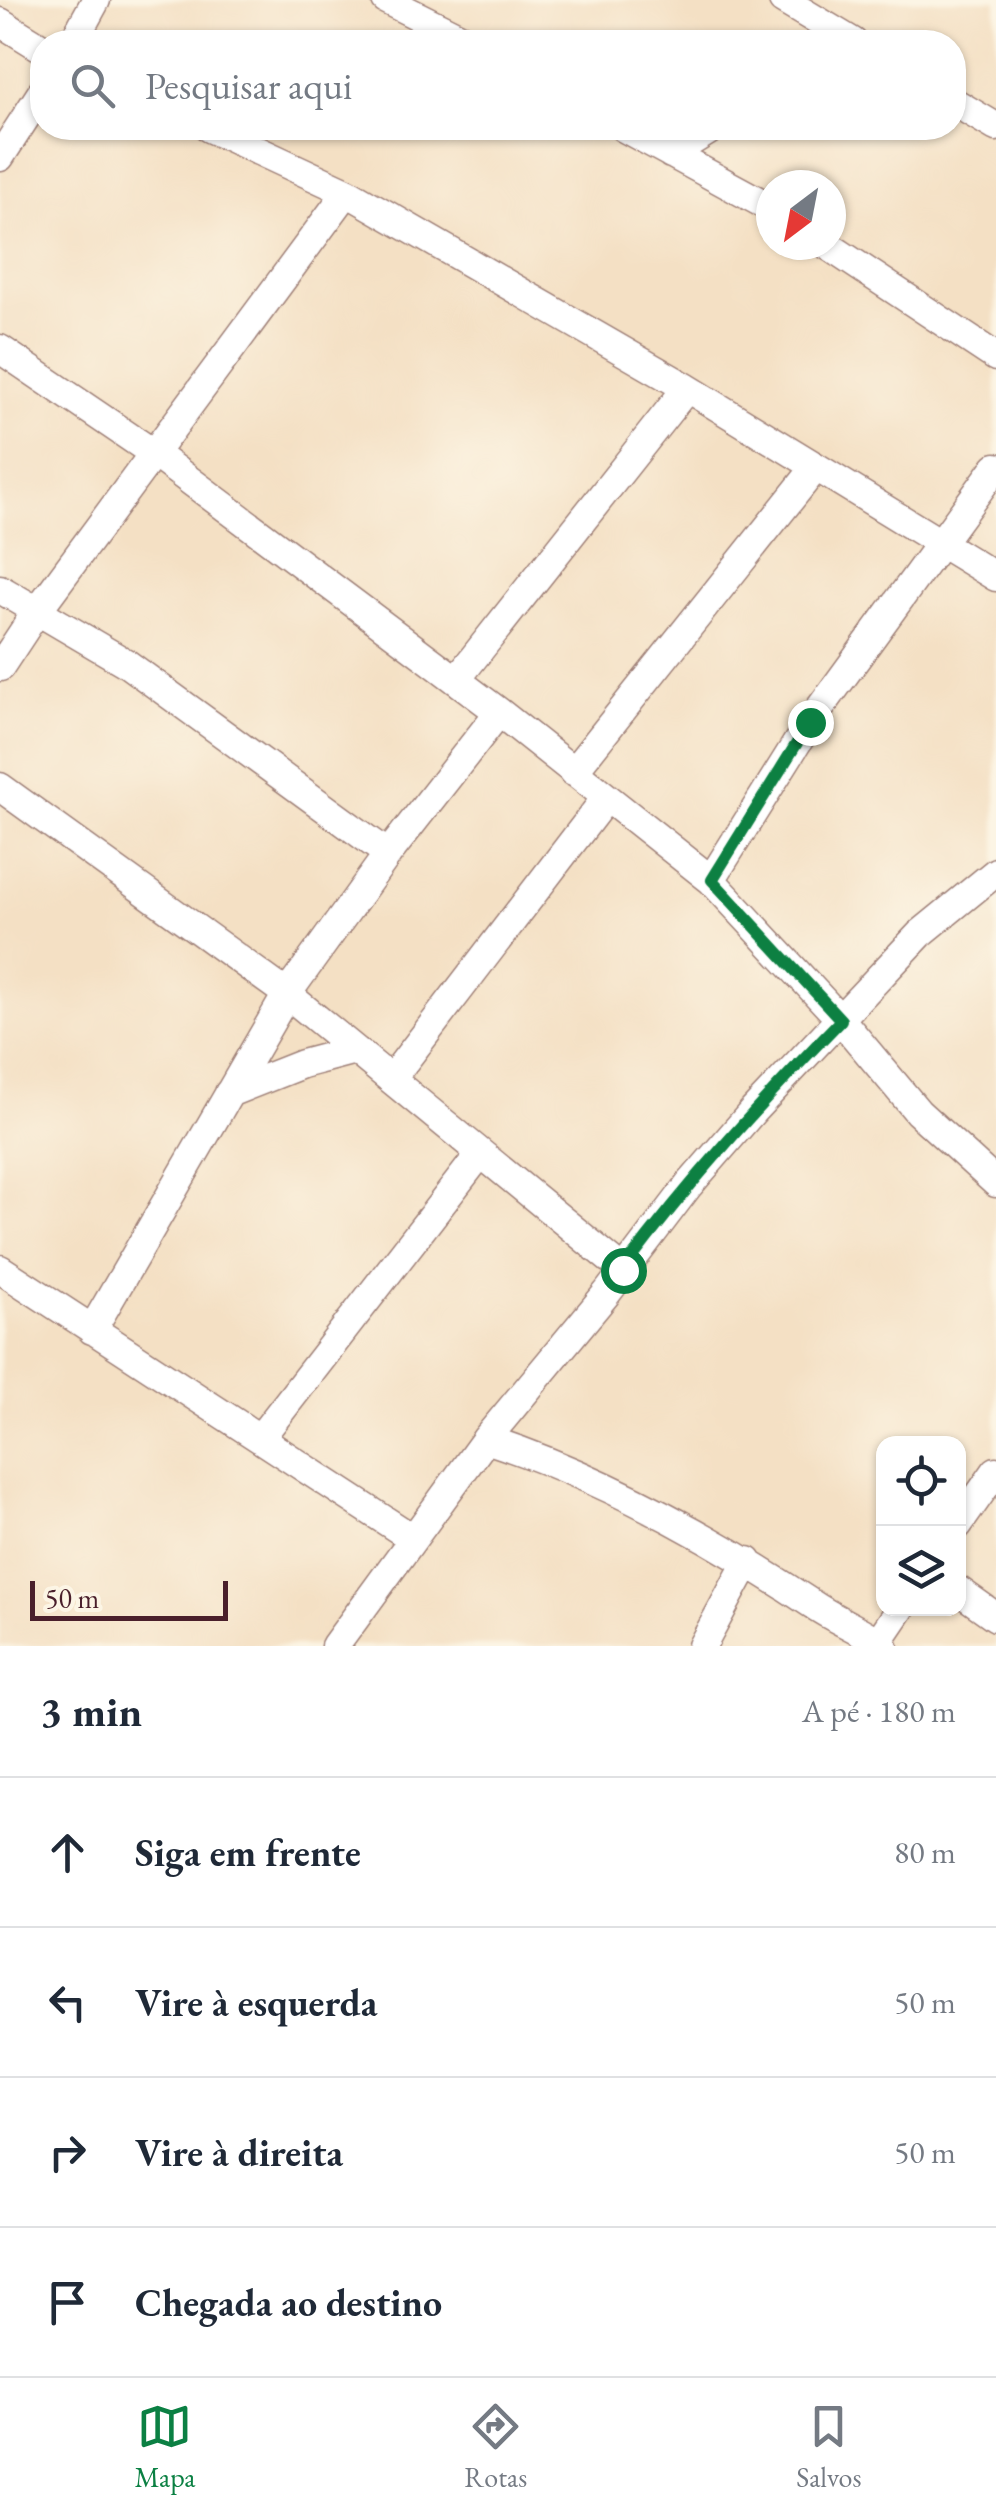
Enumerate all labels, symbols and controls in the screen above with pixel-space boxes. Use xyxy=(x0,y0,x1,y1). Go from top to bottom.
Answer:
search box xyxy=(30,30,966,140)
icon: search xyxy=(65,58,120,113)
text: Pesquisar aqui xyxy=(145,61,352,110)
north arrow xyxy=(756,170,846,260)
route end xyxy=(788,700,834,746)
route start xyxy=(601,1248,647,1294)
map controls xyxy=(876,1436,966,1616)
button: locate xyxy=(876,1436,966,1526)
button: layers xyxy=(876,1526,966,1616)
scale bar xyxy=(30,1576,228,1620)
text: 50 m xyxy=(45,1580,99,1616)
text: 3 min xyxy=(40,1684,142,1739)
text: A pé · 180 m xyxy=(802,1690,956,1732)
icon: ahead xyxy=(40,1825,95,1880)
text: Siga em frente xyxy=(135,1828,361,1877)
text: 80 m xyxy=(894,1831,956,1873)
icon: left xyxy=(40,1975,95,2030)
text: Vire à esquerda xyxy=(135,1978,377,2027)
text: 50 m xyxy=(894,1981,956,2023)
icon: right xyxy=(40,2125,95,2180)
text: Vire à direita xyxy=(135,2128,343,2177)
text: 50 m xyxy=(894,2131,956,2173)
icon: arrive xyxy=(40,2275,95,2330)
text: Chegada ao destino xyxy=(135,2278,442,2327)
tab: Mapa xyxy=(134,2399,195,2495)
tab: Rotas xyxy=(464,2399,527,2495)
tab: Salvos xyxy=(796,2399,862,2495)

